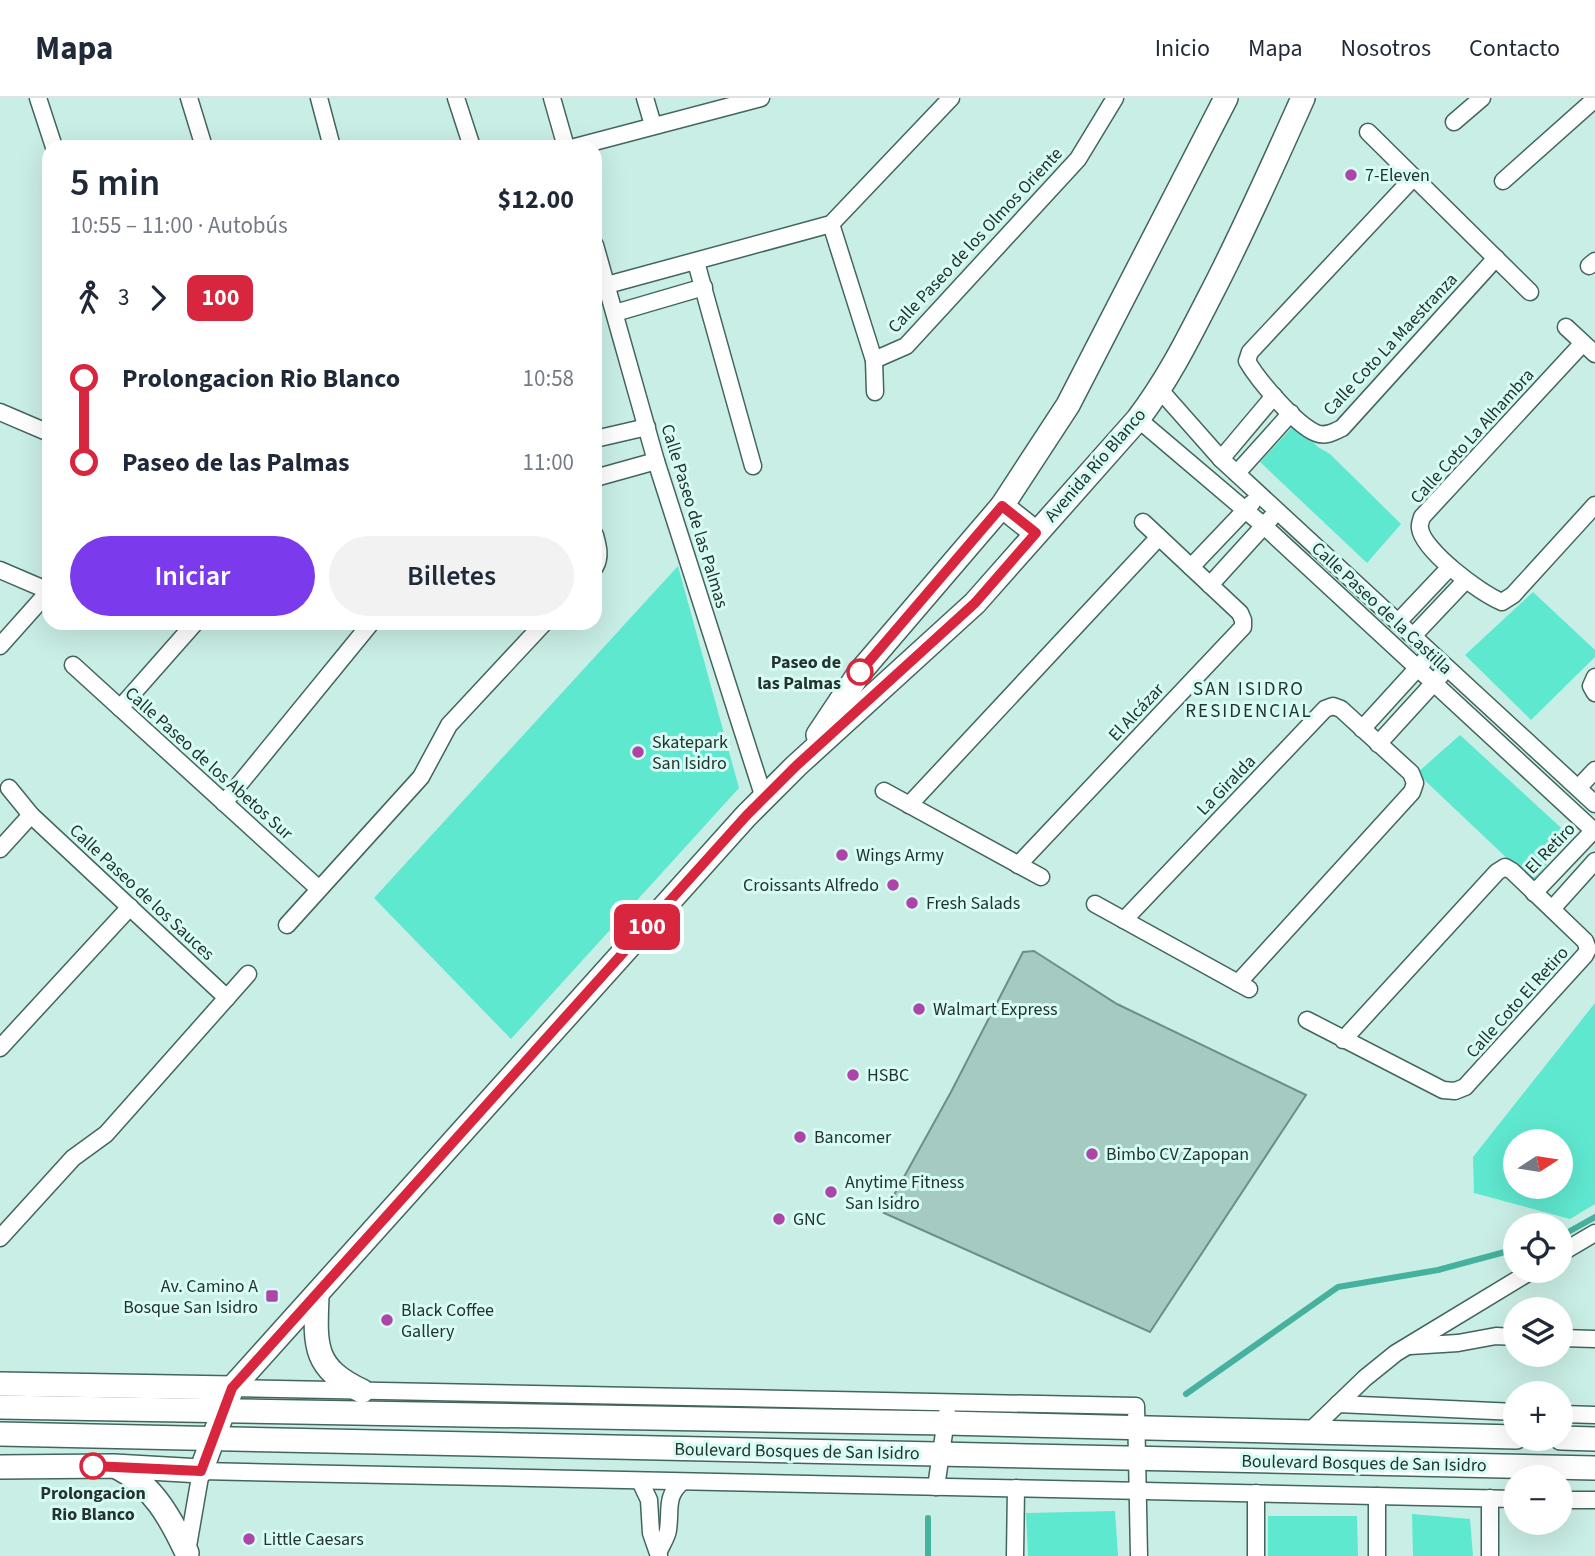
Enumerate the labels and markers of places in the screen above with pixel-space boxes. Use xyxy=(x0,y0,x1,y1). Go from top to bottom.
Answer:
place label: 7-Eleven xyxy=(1365,163,1430,188)
marker: 7-Eleven xyxy=(1343,167,1359,183)
place label: Paseo de las Palmas xyxy=(757,650,841,696)
marker: Paseo de las Palmas xyxy=(847,659,873,685)
place label: Skatepark San Isidro xyxy=(652,730,728,776)
marker: Skatepark San Isidro xyxy=(630,744,646,760)
place label: Wings Army xyxy=(856,843,945,868)
marker: Wings Army xyxy=(834,847,850,863)
place label: Croissants Alfredo xyxy=(743,873,879,898)
marker: Croissants Alfredo xyxy=(885,877,901,893)
place label: Fresh Salads xyxy=(926,891,1020,916)
marker: Fresh Salads xyxy=(904,895,920,911)
place label: Walmart Express xyxy=(933,997,1057,1022)
marker: Walmart Express xyxy=(911,1001,927,1017)
place label: HSBC xyxy=(867,1063,909,1088)
marker: HSBC xyxy=(845,1067,861,1083)
place label: Bancomer xyxy=(814,1125,892,1150)
marker: Bancomer xyxy=(792,1129,808,1145)
place label: Bimbo CV Zapopan xyxy=(1106,1142,1249,1167)
marker: Bimbo CV Zapopan xyxy=(1084,1146,1100,1162)
place label: Anytime Fitness San Isidro xyxy=(845,1170,964,1216)
marker: Anytime Fitness San Isidro xyxy=(823,1184,839,1200)
place label: GNC xyxy=(793,1207,826,1232)
marker: GNC xyxy=(771,1211,787,1227)
place label: Av. Camino A Bosque San Isidro xyxy=(123,1274,258,1320)
marker: Av. Camino A Bosque San Isidro xyxy=(264,1288,280,1304)
place label: Black Coffee Gallery xyxy=(401,1298,494,1344)
marker: Black Coffee Gallery xyxy=(379,1312,395,1328)
marker: Prolongacion Rio Blanco xyxy=(80,1453,106,1479)
place label: Prolongacion Rio Blanco xyxy=(40,1481,146,1527)
place label: Little Caesars xyxy=(263,1527,364,1552)
marker: Little Caesars xyxy=(241,1531,257,1547)

